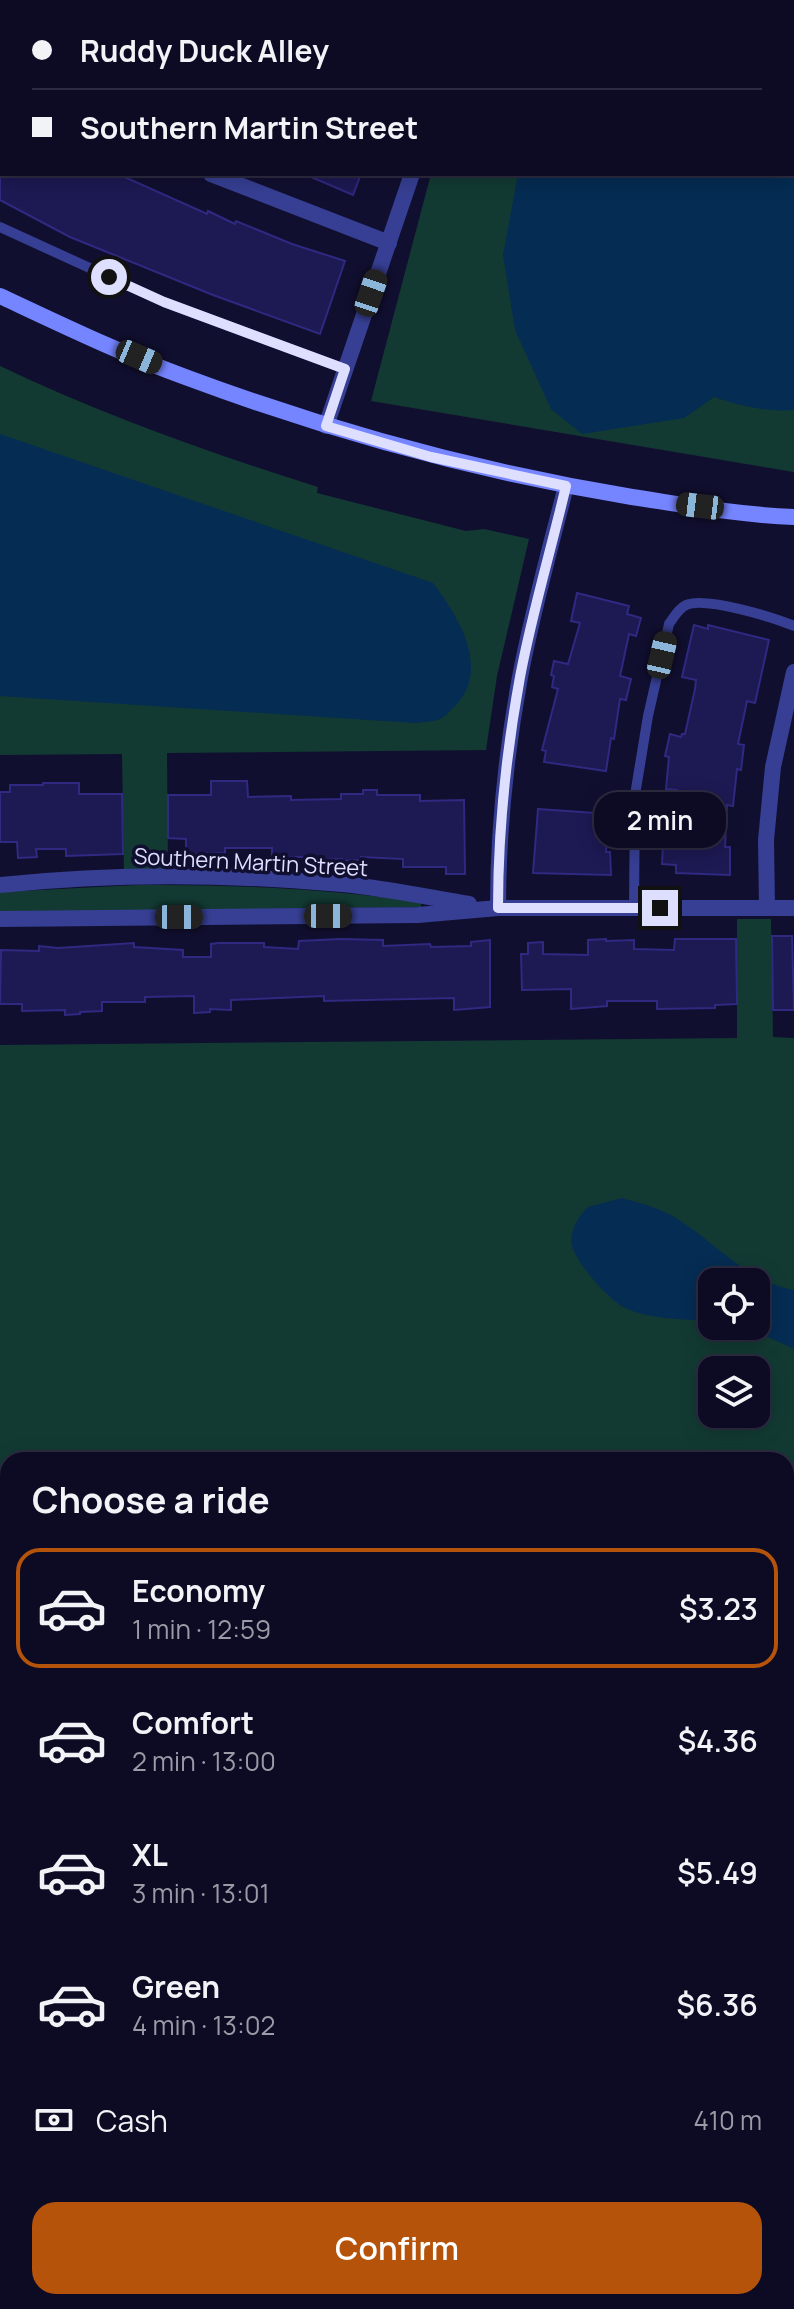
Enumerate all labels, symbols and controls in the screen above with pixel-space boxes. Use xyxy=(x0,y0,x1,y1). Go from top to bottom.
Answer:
text: Ruddy Duck Alley xyxy=(80,30,329,71)
text: Southern Martin Street xyxy=(80,107,418,148)
route start xyxy=(91,259,127,295)
car xyxy=(352,266,390,320)
car xyxy=(112,337,166,377)
car xyxy=(675,491,725,521)
car xyxy=(645,629,679,681)
callout: 2 min xyxy=(594,792,726,848)
text: 2 min xyxy=(627,802,693,838)
street label: Southern Martin Street xyxy=(133,841,369,883)
route end xyxy=(642,890,678,926)
car xyxy=(304,904,352,928)
car xyxy=(155,905,203,929)
map controls xyxy=(698,1268,770,1428)
button: locate xyxy=(698,1268,770,1340)
button: layers xyxy=(698,1356,770,1428)
text: Choose a ride xyxy=(32,1475,270,1524)
text: Economy xyxy=(132,1570,265,1611)
icon: car xyxy=(36,1572,108,1644)
text: $3.23 xyxy=(679,1588,758,1629)
text: 1 min · 12:59 xyxy=(132,1611,271,1647)
text: Comfort xyxy=(132,1702,254,1743)
icon: car xyxy=(36,1704,108,1776)
text: $4.36 xyxy=(678,1720,758,1761)
text: 2 min · 13:00 xyxy=(132,1743,276,1779)
text: XL xyxy=(132,1834,168,1875)
icon: car xyxy=(36,1836,108,1908)
text: $5.49 xyxy=(677,1852,758,1893)
text: 3 min · 13:01 xyxy=(132,1875,270,1911)
text: Green xyxy=(132,1966,220,2007)
icon: car xyxy=(36,1968,108,2040)
text: $6.36 xyxy=(677,1984,758,2025)
text: 4 min · 13:02 xyxy=(132,2007,275,2043)
icon: cash xyxy=(32,2098,76,2142)
text: Cash xyxy=(96,2100,168,2141)
text: 410 m xyxy=(693,2102,762,2138)
button: Confirm xyxy=(32,2202,762,2294)

